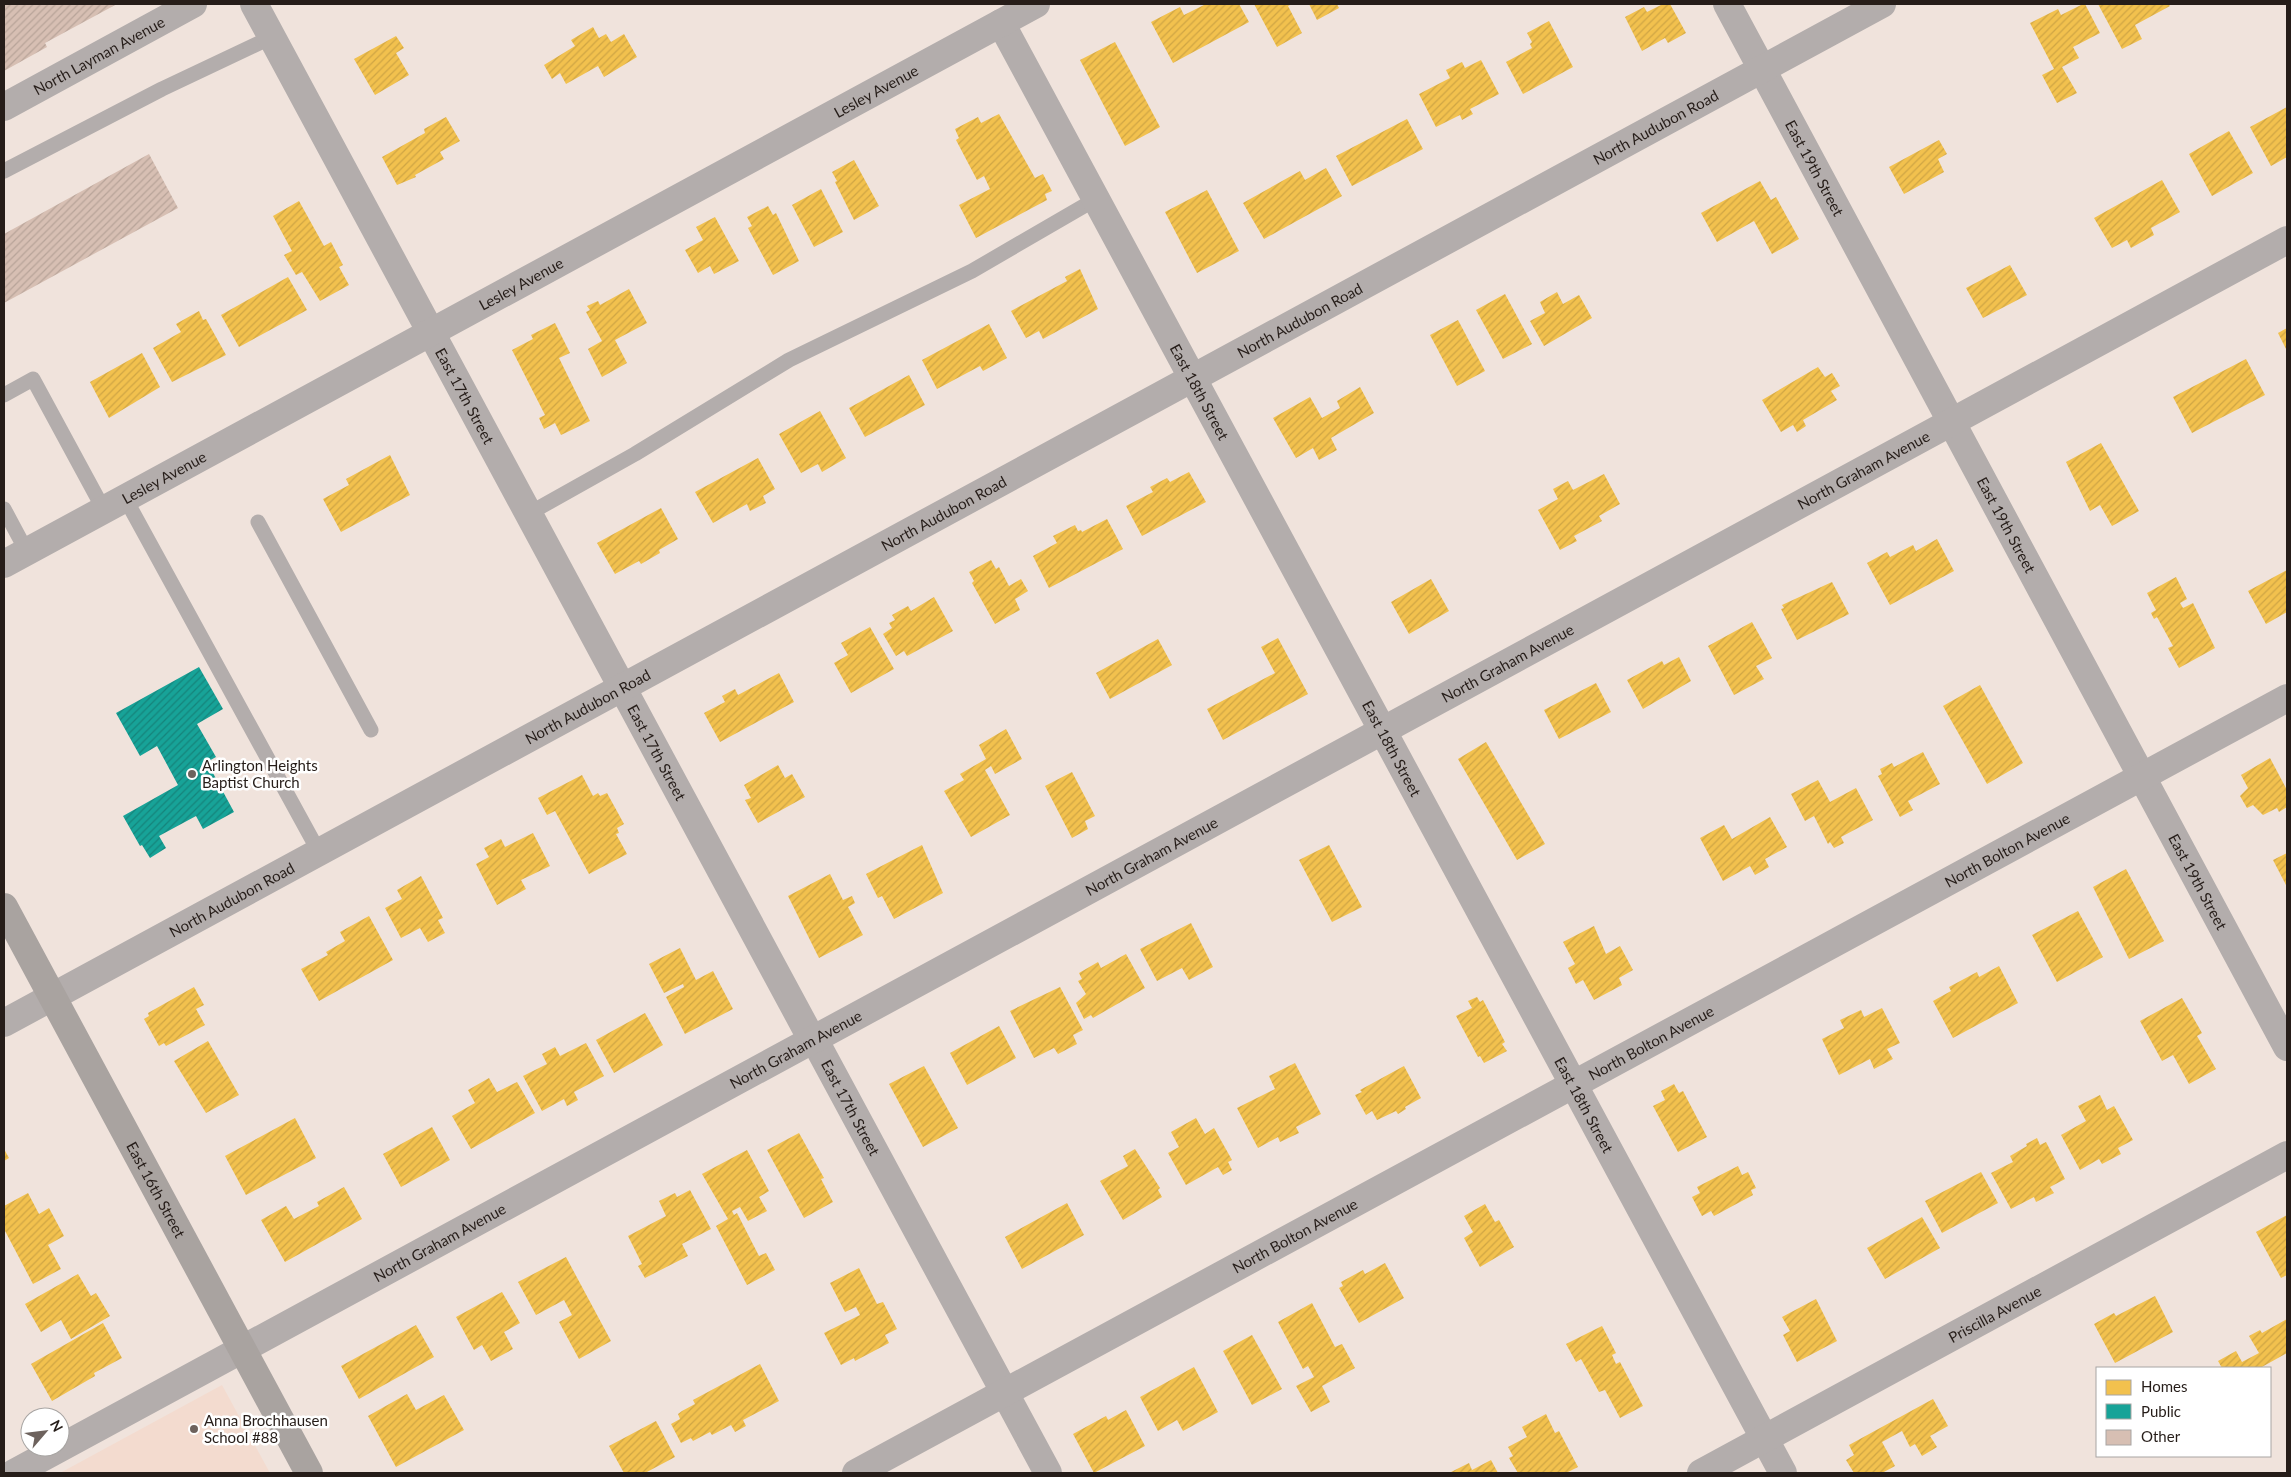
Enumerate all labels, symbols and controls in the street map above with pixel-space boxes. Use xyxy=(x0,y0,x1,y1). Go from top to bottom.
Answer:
street label: North Layman Avenue xyxy=(30,12,168,98)
street label: Lesley Avenue xyxy=(831,61,921,121)
street label: North Audubon Road xyxy=(1590,86,1721,168)
street label: East 19th Street xyxy=(1782,117,1848,220)
street label: Lesley Avenue xyxy=(476,253,566,314)
street label: North Audubon Road xyxy=(1234,279,1365,361)
street label: East 18th Street xyxy=(1167,341,1233,443)
street label: East 17th Street xyxy=(432,345,498,447)
street label: North Graham Avenue xyxy=(1794,427,1933,513)
street label: Lesley Avenue xyxy=(119,447,209,507)
street label: North Audubon Road xyxy=(878,472,1009,554)
street label: East 19th Street xyxy=(1973,474,2040,576)
street label: North Graham Avenue xyxy=(1438,620,1577,706)
street label: North Audubon Road xyxy=(522,665,653,748)
street label: East 18th Street xyxy=(1359,697,1426,800)
street label: East 17th Street xyxy=(624,701,691,804)
place label: Arlington Heights Baptist Church xyxy=(202,756,318,791)
marker: Arlington Heights Baptist Church xyxy=(186,768,198,780)
street label: North Bolton Avenue xyxy=(1941,808,2073,891)
street label: North Graham Avenue xyxy=(1082,813,1221,899)
street label: East 19th Street xyxy=(2165,830,2232,933)
street label: North Audubon Road xyxy=(166,858,297,941)
street label: North Bolton Avenue xyxy=(1585,1001,1717,1084)
street label: North Graham Avenue xyxy=(726,1006,865,1092)
street label: East 18th Street xyxy=(1551,1054,1618,1156)
street label: East 17th Street xyxy=(818,1056,884,1159)
street label: East 16th Street xyxy=(123,1139,190,1241)
street label: North Bolton Avenue xyxy=(1229,1194,1361,1277)
street label: North Graham Avenue xyxy=(370,1199,509,1285)
street label: Priscilla Avenue xyxy=(1945,1281,2044,1346)
legend xyxy=(2096,1367,2271,1457)
text: Homes xyxy=(2141,1377,2187,1395)
text: Public xyxy=(2141,1402,2181,1420)
north arrow xyxy=(20,1407,70,1457)
place label: Anna Brochhausen School #88 xyxy=(204,1411,328,1446)
text: N xyxy=(47,1417,67,1434)
marker: Anna Brochhausen School #88 xyxy=(188,1423,200,1435)
text: Other xyxy=(2141,1427,2181,1445)

